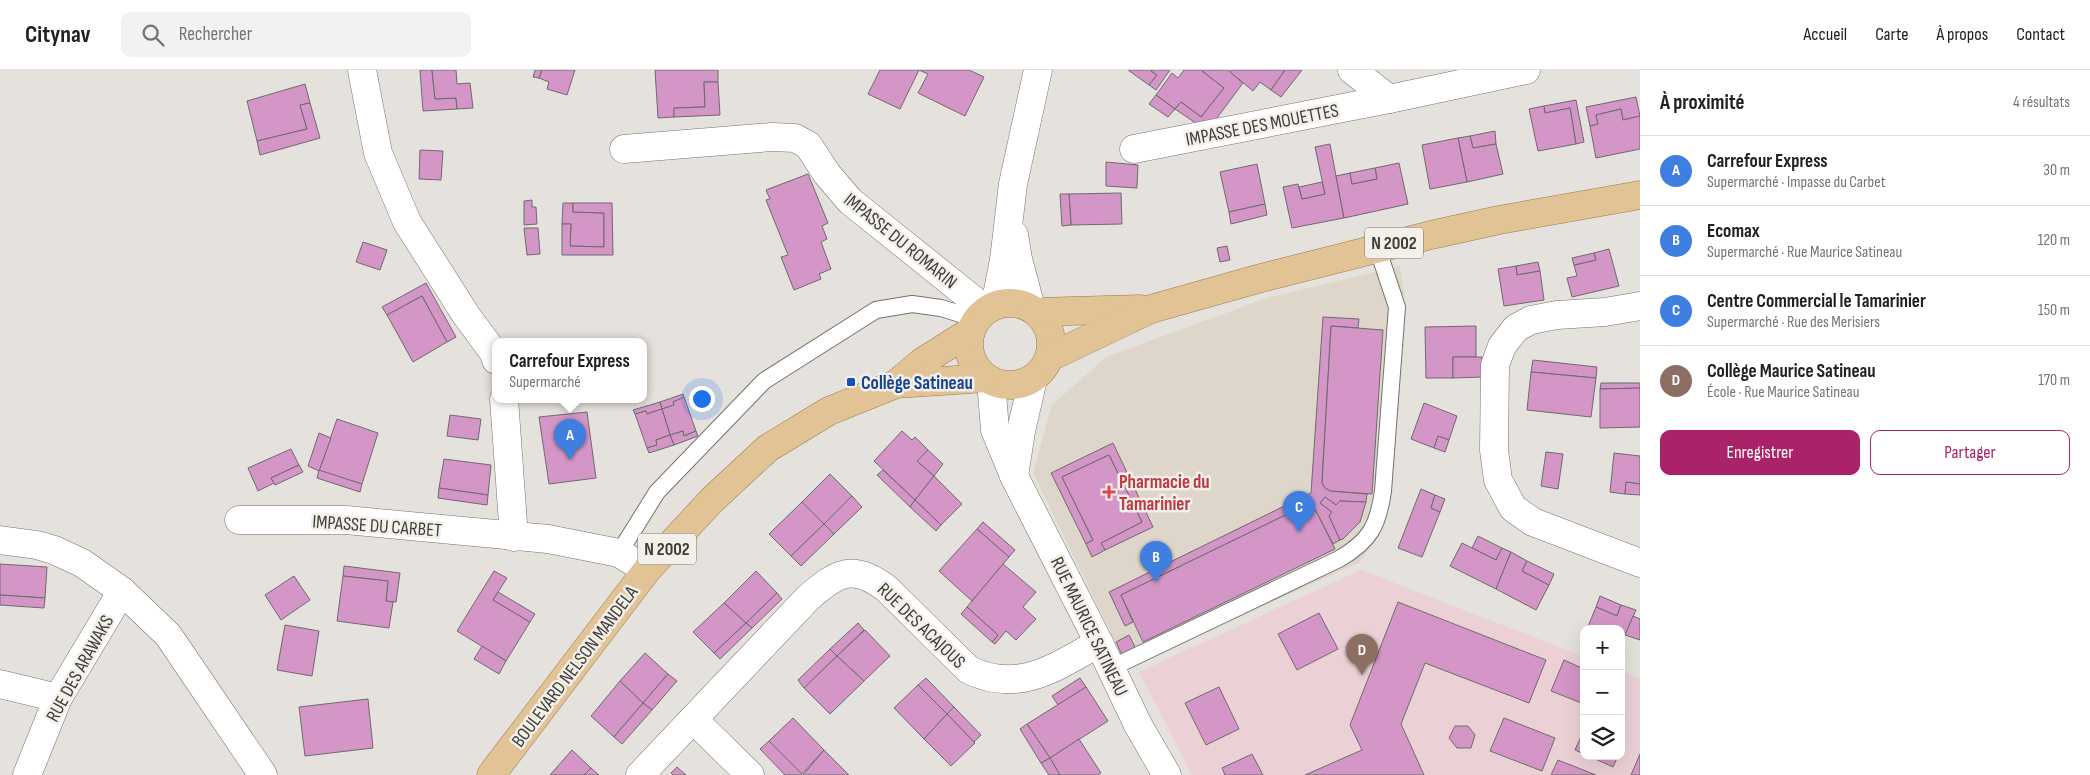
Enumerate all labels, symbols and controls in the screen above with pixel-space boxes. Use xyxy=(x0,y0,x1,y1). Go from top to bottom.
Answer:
search box xyxy=(121,12,471,57)
text: Citynav xyxy=(25,20,91,49)
icon: search xyxy=(139,21,167,49)
text: Rechercher xyxy=(179,23,252,46)
text: Accueil xyxy=(1803,24,1847,45)
text: Carte xyxy=(1875,24,1908,45)
text: À propos xyxy=(1936,24,1988,45)
text: Contact xyxy=(2016,24,2065,45)
text: À proximité xyxy=(1660,90,1745,115)
text: 4 résultats xyxy=(2013,93,2070,112)
street label: IMPASSE DES MOUETTES xyxy=(1184,99,1341,152)
text: Carrefour Express xyxy=(1707,150,1828,173)
text: A xyxy=(1672,161,1680,180)
text: 30 m xyxy=(2043,161,2070,180)
text: Supermarché · Impasse du Carbet xyxy=(1707,173,1886,192)
street label: IMPASSE DU ROMARIN xyxy=(839,188,961,294)
text: Ecomax xyxy=(1707,220,1760,243)
road number: N 2002 xyxy=(1365,228,1423,258)
text: B xyxy=(1672,231,1680,250)
text: 120 m xyxy=(2038,231,2070,250)
text: Supermarché · Rue Maurice Satineau xyxy=(1707,243,1902,262)
text: Centre Commercial le Tamarinier xyxy=(1707,290,1926,313)
text: C xyxy=(1672,301,1680,320)
text: 150 m xyxy=(2038,301,2070,320)
text: Supermarché · Rue des Merisiers xyxy=(1707,313,1880,332)
popup xyxy=(492,338,647,403)
text: Carrefour Express xyxy=(509,350,630,373)
text: Collège Maurice Satineau xyxy=(1707,360,1876,383)
text: D xyxy=(1672,371,1680,390)
text: 170 m xyxy=(2038,371,2070,390)
place label: Collège Satineau xyxy=(861,372,973,395)
text: Supermarché xyxy=(509,373,581,392)
marker: Collège Satineau xyxy=(845,376,857,388)
text: École · Rue Maurice Satineau xyxy=(1707,383,1859,402)
your location xyxy=(689,386,715,412)
pin: A xyxy=(554,419,586,460)
button: Enregistrer xyxy=(1660,430,1860,475)
button: Partager xyxy=(1870,430,2070,475)
place label: Pharmacie du Tamarinier xyxy=(1119,471,1210,516)
marker: Pharmacie du Tamarinier xyxy=(1103,486,1115,498)
pin: C xyxy=(1283,491,1315,532)
street label: IMPASSE DU CARBET xyxy=(311,511,443,543)
road number: N 2002 xyxy=(638,534,696,564)
pin: B xyxy=(1140,541,1172,582)
street label: RUE MAURICE SATINEAU xyxy=(1045,553,1132,700)
street label: RUE DES ACAJOUS xyxy=(872,578,970,674)
street label: BOULEVARD NELSON MANDELA xyxy=(507,581,644,752)
street label: RUE DES ARAWAKS xyxy=(42,611,119,726)
map controls xyxy=(1580,625,1625,760)
button: + xyxy=(1580,625,1625,670)
pin: D xyxy=(1346,634,1378,675)
button: − xyxy=(1580,670,1625,715)
button: layers xyxy=(1580,715,1625,760)

